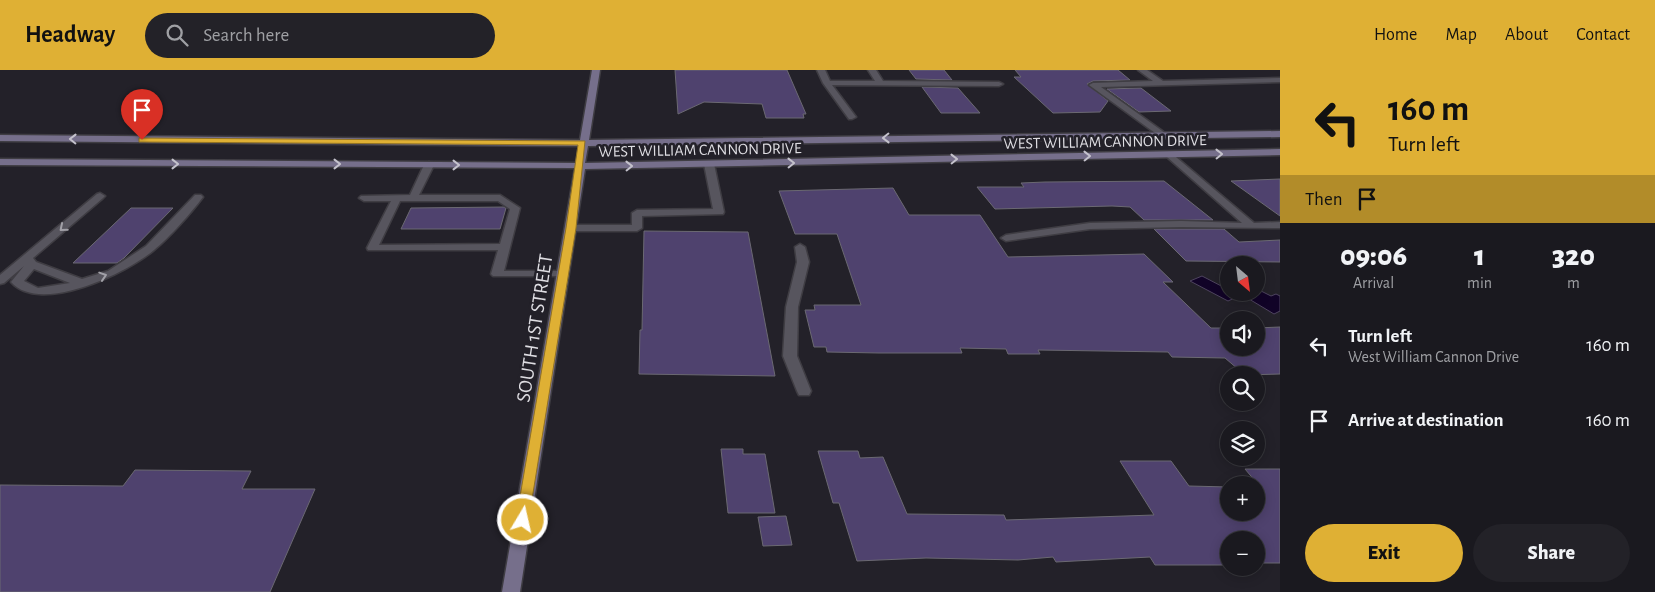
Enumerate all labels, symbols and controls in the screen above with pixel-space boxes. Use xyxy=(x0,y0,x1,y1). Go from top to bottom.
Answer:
search box xyxy=(145,13,495,58)
icon: search xyxy=(163,21,191,49)
text: Headway xyxy=(25,23,115,47)
text: Search here xyxy=(203,26,289,45)
text: Home xyxy=(1374,26,1417,44)
text: Map xyxy=(1445,26,1477,44)
text: About xyxy=(1505,26,1548,44)
text: Contact xyxy=(1576,26,1630,44)
pin xyxy=(121,89,163,140)
icon: left xyxy=(1305,90,1370,155)
text: 160 m xyxy=(1388,92,1469,127)
icon: arrive xyxy=(128,96,156,124)
street label: WEST WILLIAM CANNON DRIVE xyxy=(1003,132,1207,152)
one-way arrow xyxy=(882,133,890,143)
text: Turn left xyxy=(1388,133,1460,155)
one-way arrow xyxy=(69,134,77,144)
street label: WEST WILLIAM CANNON DRIVE xyxy=(598,140,802,160)
one-way arrow xyxy=(1215,148,1223,159)
one-way arrow xyxy=(1084,151,1092,161)
one-way arrow xyxy=(950,154,958,164)
one-way arrow xyxy=(787,157,795,168)
one-way arrow xyxy=(171,159,179,169)
one-way arrow xyxy=(334,159,341,169)
one-way arrow xyxy=(453,160,461,170)
one-way arrow xyxy=(625,160,633,171)
icon: arrive xyxy=(1353,185,1381,213)
text: Then xyxy=(1305,190,1343,209)
one-way arrow xyxy=(59,222,68,231)
text: 09:06 xyxy=(1340,241,1407,271)
text: 1 xyxy=(1474,241,1485,271)
text: 320 xyxy=(1552,241,1595,271)
street label: SOUTH 1ST STREET xyxy=(513,252,557,404)
north arrow xyxy=(1220,256,1265,301)
map controls xyxy=(1220,256,1265,576)
one-way arrow xyxy=(99,271,107,281)
text: Arrival xyxy=(1353,275,1394,291)
text: min xyxy=(1467,275,1492,291)
text: m xyxy=(1567,275,1580,291)
button: sound xyxy=(1220,311,1265,356)
text: Turn left xyxy=(1348,327,1412,346)
icon: left xyxy=(1305,332,1333,360)
text: 160 m xyxy=(1586,336,1630,355)
text: West William Cannon Drive xyxy=(1348,349,1519,365)
button: search xyxy=(1220,366,1265,411)
icon: arrive xyxy=(1305,407,1333,435)
text: Arrive at destination xyxy=(1348,411,1504,430)
text: 160 m xyxy=(1586,411,1630,430)
button: layers xyxy=(1220,421,1265,466)
button: + xyxy=(1220,476,1265,521)
position arrow xyxy=(496,493,548,545)
button: Exit xyxy=(1305,524,1463,582)
button: Share xyxy=(1473,524,1630,582)
button: − xyxy=(1220,531,1265,576)

